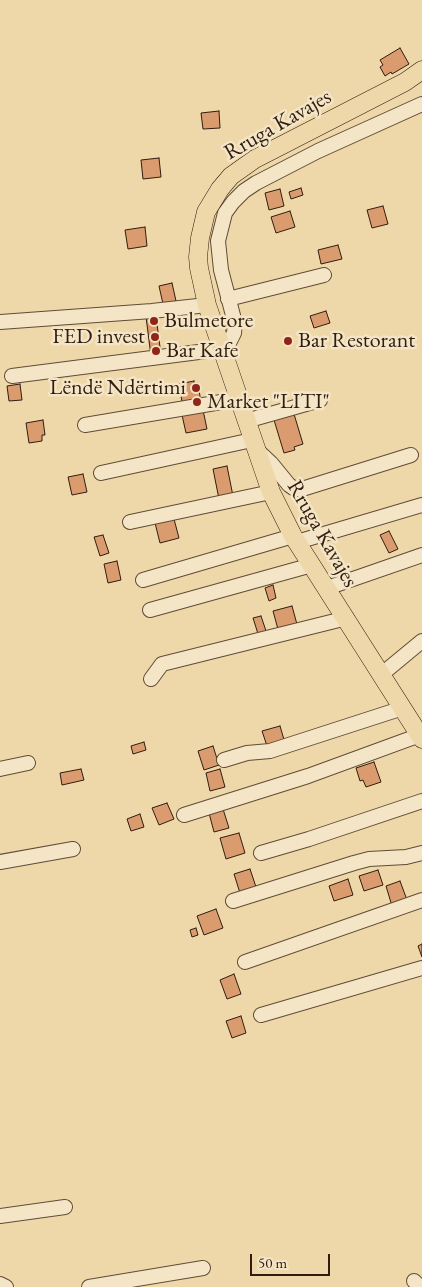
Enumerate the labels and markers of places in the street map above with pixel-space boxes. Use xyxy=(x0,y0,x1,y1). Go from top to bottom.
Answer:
place label: Bulmetore xyxy=(164,308,253,334)
marker: Bulmetore xyxy=(148,315,160,327)
place label: FED invest xyxy=(52,324,145,350)
place label: Bar Restorant xyxy=(298,328,415,354)
marker: FED invest xyxy=(149,331,161,343)
marker: Bar Restorant xyxy=(282,335,294,347)
place label: Bar Kafe xyxy=(166,338,238,364)
marker: Bar Kafe xyxy=(150,345,162,357)
place label: Lëndë Ndërtimi xyxy=(50,375,186,401)
marker: Lëndë Ndërtimi xyxy=(190,382,202,394)
place label: Market "LITI" xyxy=(207,389,330,415)
marker: Market "LITI" xyxy=(191,396,203,408)

